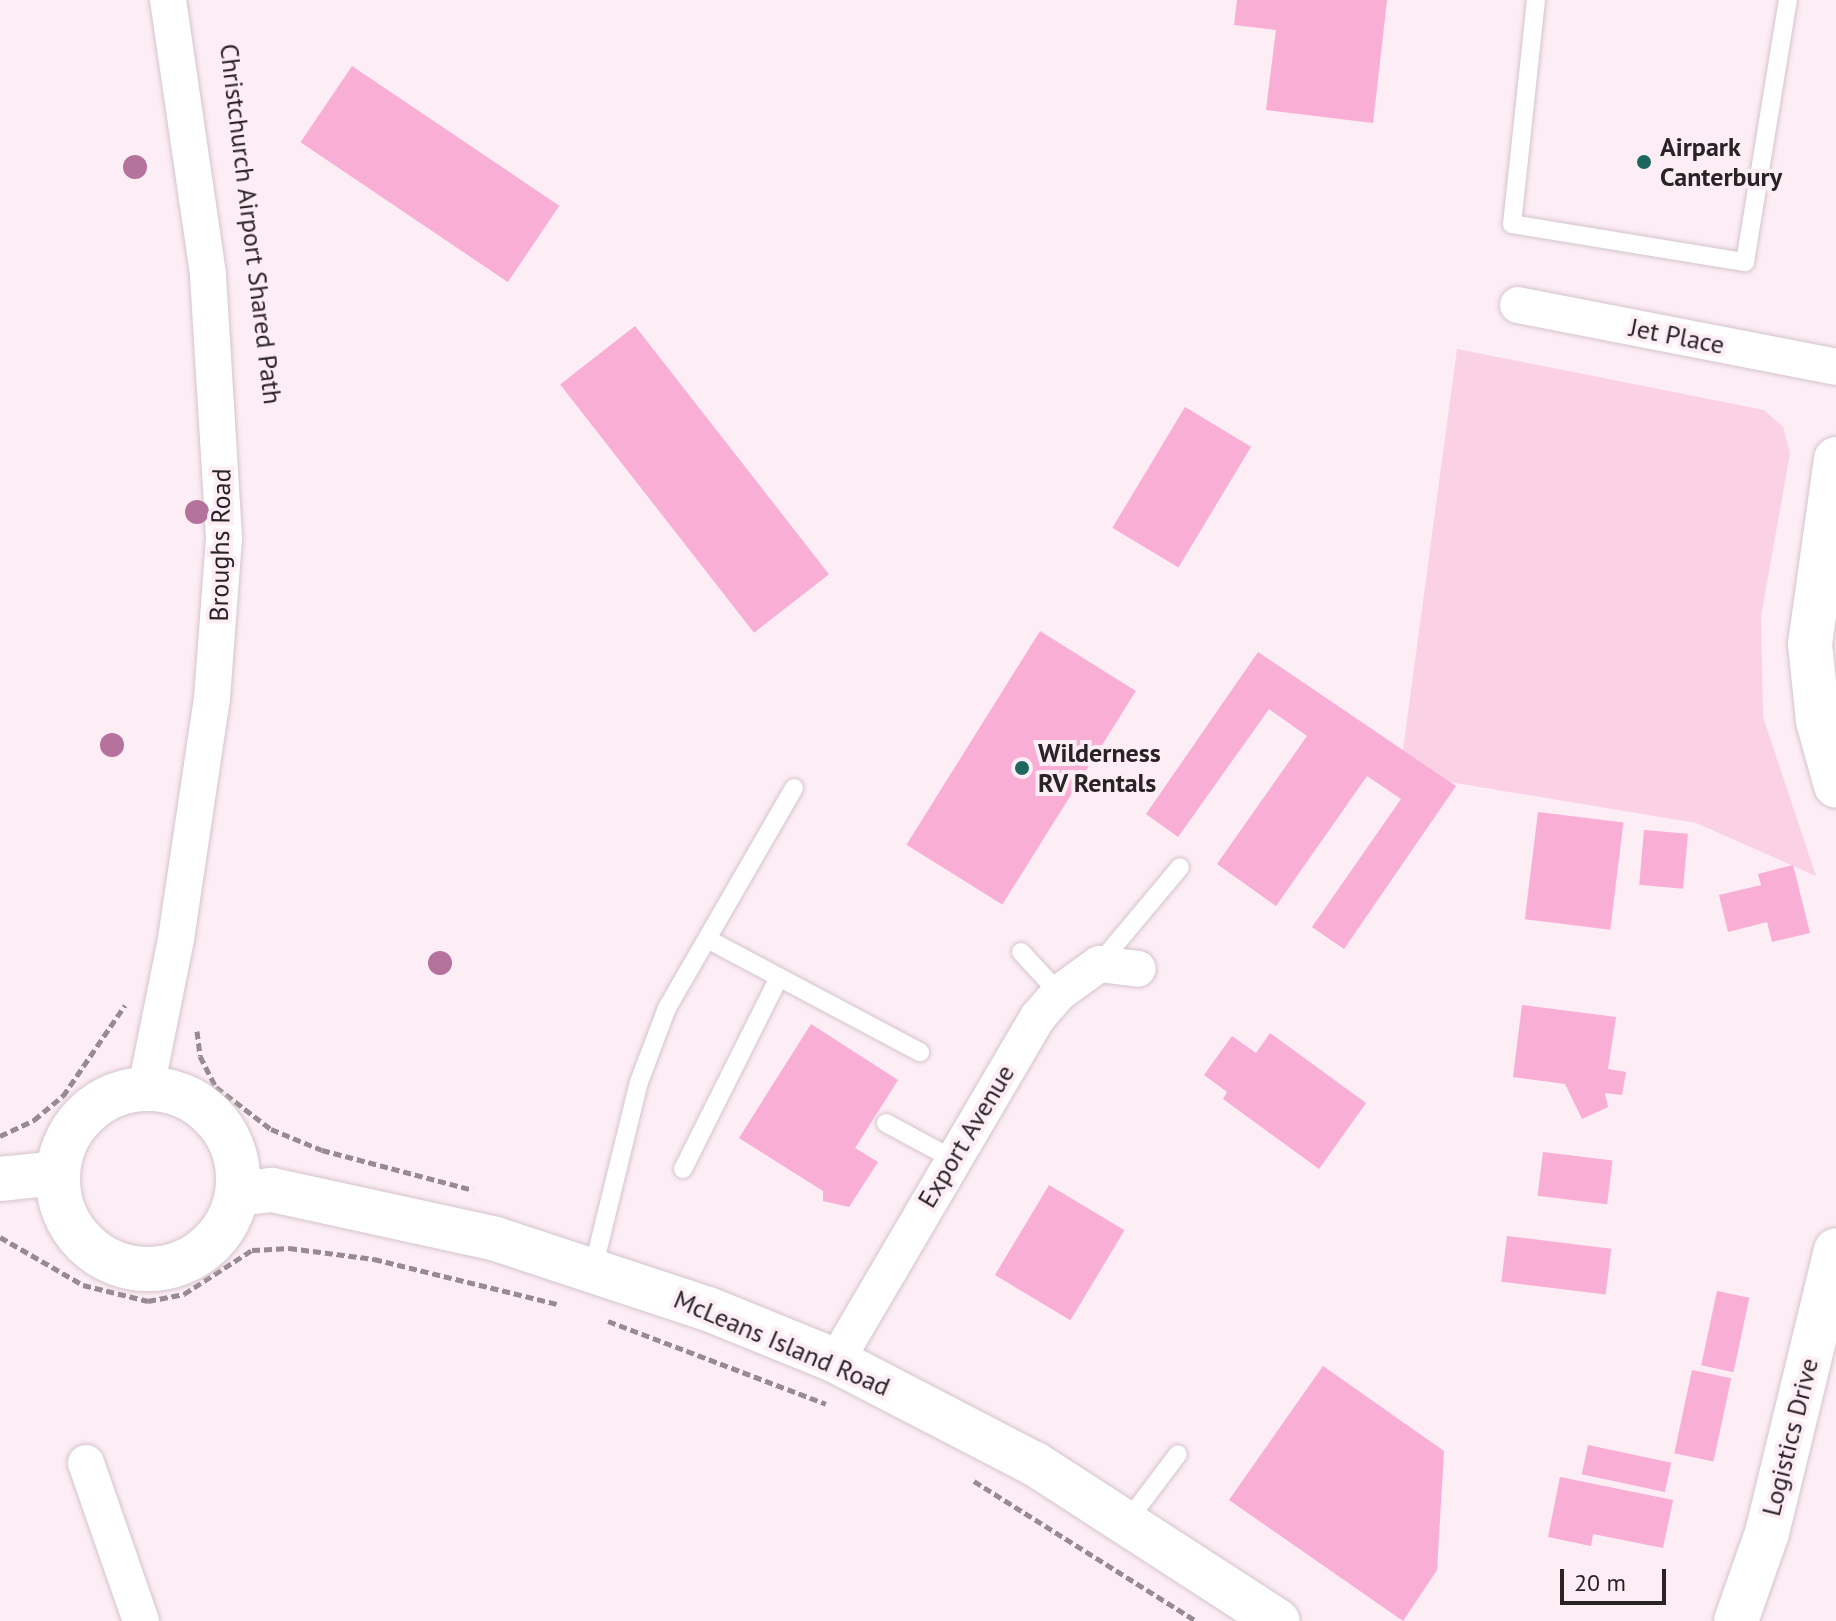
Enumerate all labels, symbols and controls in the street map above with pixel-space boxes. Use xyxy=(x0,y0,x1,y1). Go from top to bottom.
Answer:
street label: Christchurch Airport Shared Path xyxy=(213,42,289,406)
place label: Airpark Canterbury xyxy=(1660,131,1782,192)
marker: Airpark Canterbury xyxy=(1635,153,1653,171)
street label: Jet Place xyxy=(1627,312,1727,360)
street label: Broughs Road xyxy=(203,468,237,622)
place label: Wilderness RV Rentals xyxy=(1038,737,1161,798)
marker: Wilderness RV Rentals xyxy=(1013,759,1031,777)
street label: Export Avenue xyxy=(911,1059,1021,1213)
street label: McLeans Island Road xyxy=(669,1283,895,1403)
street label: Logistics Drive xyxy=(1755,1355,1825,1519)
scale bar xyxy=(1564,1553,1670,1603)
text: 20 m xyxy=(1574,1567,1626,1598)

